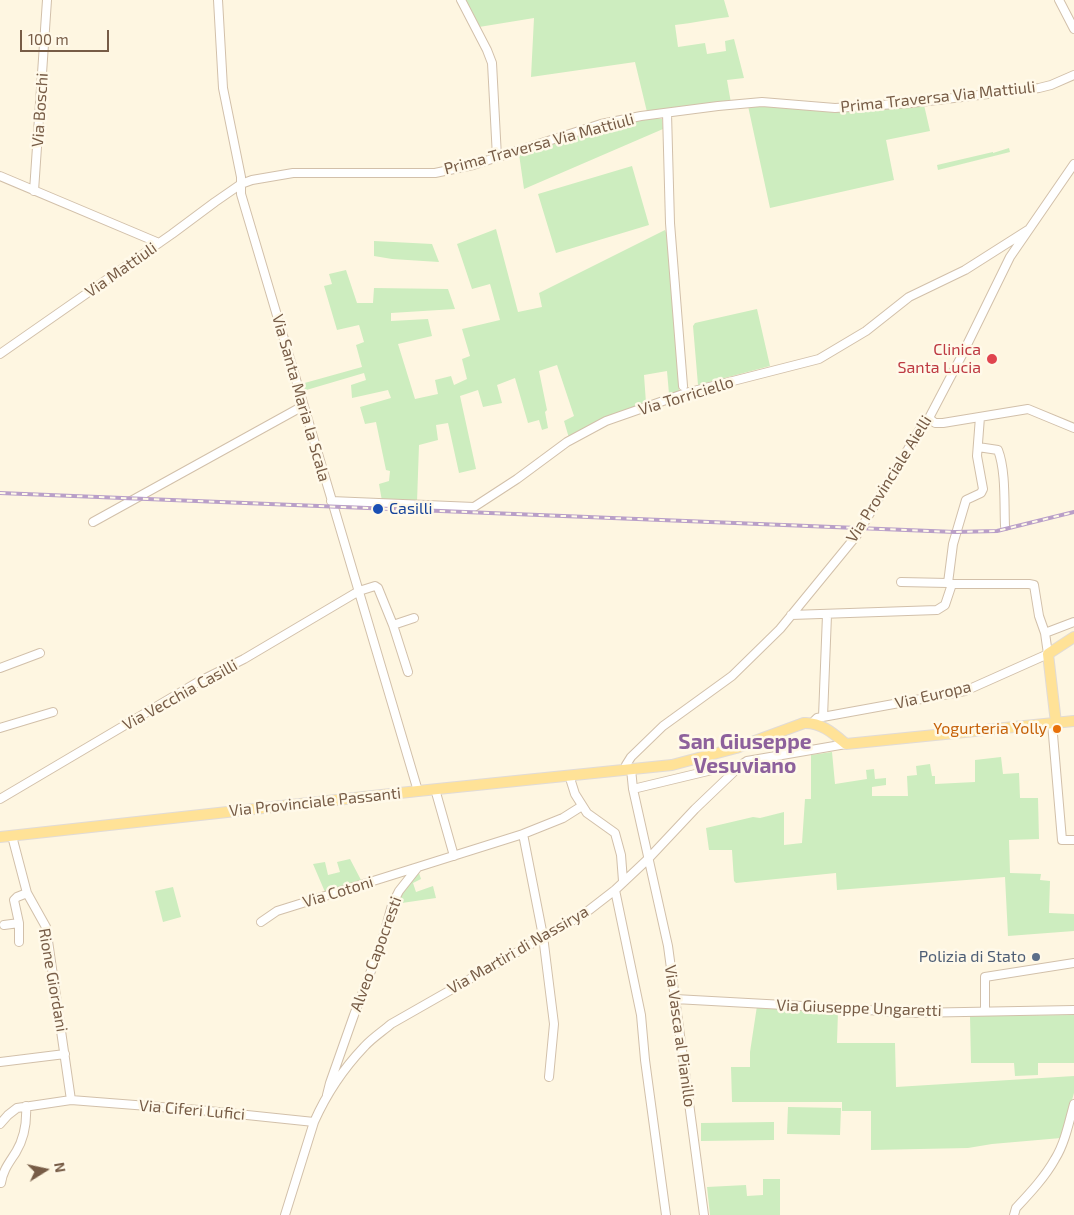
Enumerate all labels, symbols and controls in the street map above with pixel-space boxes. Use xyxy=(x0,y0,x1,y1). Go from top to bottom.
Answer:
scale bar xyxy=(22,20,111,52)
text: 100 m xyxy=(28,30,69,48)
street label: Via Boschi xyxy=(28,72,52,148)
street label: Prima Traversa Via Mattiuli xyxy=(840,77,1036,117)
street label: Prima Traversa Via Mattiuli xyxy=(442,109,636,179)
street label: Via Mattiuli xyxy=(82,238,160,302)
street label: Via Santa Maria la Scala xyxy=(268,312,334,484)
place label: Clinica Santa Lucia xyxy=(898,340,981,378)
marker: Clinica Santa Lucia xyxy=(985,352,999,366)
street label: Via Torriciello xyxy=(636,372,736,420)
street label: Via Provinciale Aielli xyxy=(842,412,936,546)
place label: Casilli xyxy=(389,499,432,519)
marker: Casilli xyxy=(371,502,385,516)
street label: Via Vecchia Casilli xyxy=(119,655,241,735)
street label: Via Europa xyxy=(893,677,973,713)
place label: Yogurteria Yolly xyxy=(933,719,1047,739)
marker: Yogurteria Yolly xyxy=(1051,723,1063,735)
district label: San Giuseppe Vesuviano xyxy=(678,729,812,779)
street label: Via Provinciale Passanti xyxy=(228,783,402,821)
street label: Via Cotoni xyxy=(300,872,376,912)
street label: Alveo Capocresti xyxy=(346,894,406,1014)
street label: Via Martiri di Nassirya xyxy=(444,902,592,998)
street label: Rione Giordani xyxy=(34,927,72,1033)
place label: Polizia di Stato xyxy=(919,947,1026,967)
marker: Polizia di Stato xyxy=(1030,951,1042,963)
street label: Via Vasca al Pianillo xyxy=(661,964,699,1108)
street label: Via Giuseppe Ungaretti xyxy=(776,996,942,1020)
street label: Via Ciferi Lufici xyxy=(138,1096,246,1124)
north arrow xyxy=(20,1145,70,1195)
text: N xyxy=(51,1161,70,1174)

